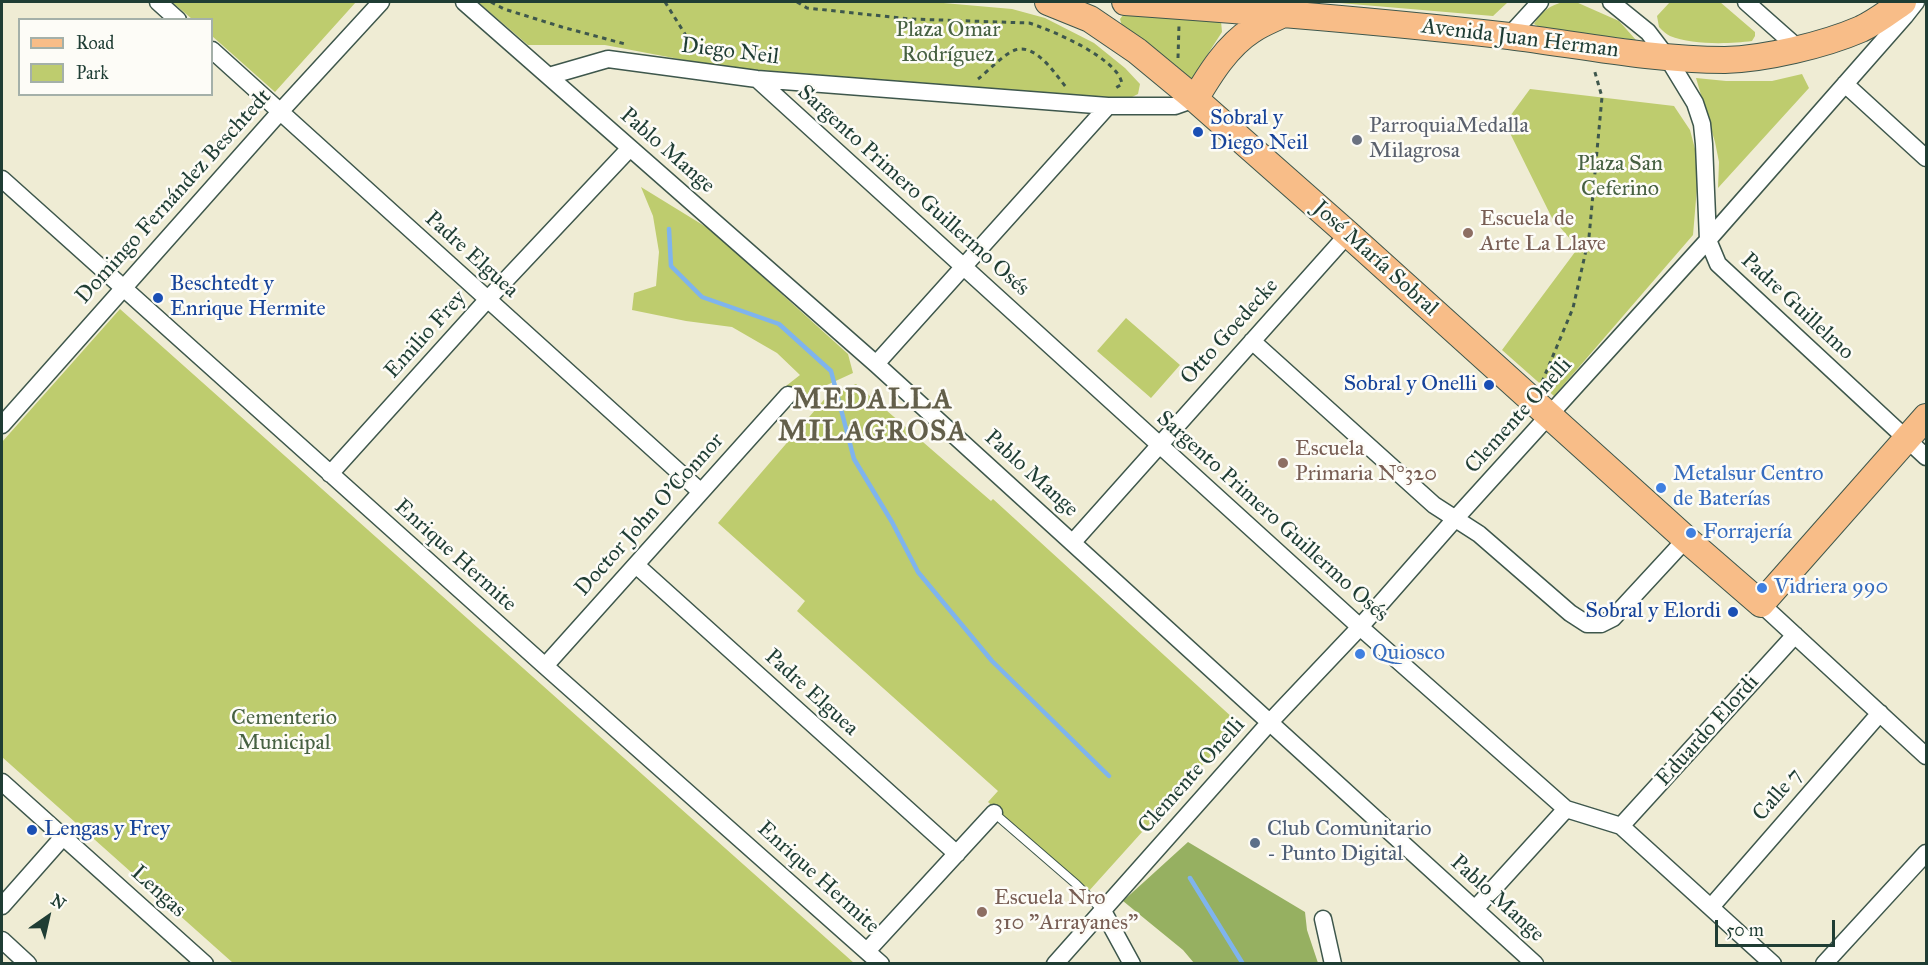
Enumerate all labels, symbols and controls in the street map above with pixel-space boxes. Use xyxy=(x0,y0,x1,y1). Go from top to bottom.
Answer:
street label: Avenida Juan Herman xyxy=(1420,14,1620,64)
legend xyxy=(18,18,213,96)
park label: Plaza Omar Rodríguez xyxy=(896,18,1000,70)
text: Road xyxy=(76,32,114,54)
street label: Diego Neil xyxy=(680,33,780,71)
text: Park xyxy=(76,62,109,84)
street label: Sargento Primero Guillermo Osés xyxy=(792,80,1034,302)
street label: Domingo Fernández Beschtedt xyxy=(71,84,277,310)
street label: Pablo Mange xyxy=(614,103,720,199)
place label: Sobral y Diego Neil xyxy=(1210,106,1308,158)
place label: ParroquiaMedalla Milagrosa xyxy=(1369,114,1529,166)
marker: Sobral y Diego Neil xyxy=(1191,125,1205,139)
marker: ParroquiaMedalla Milagrosa xyxy=(1350,133,1364,147)
park label: Plaza San Ceferino xyxy=(1577,152,1663,204)
street label: José María Sobral xyxy=(1307,196,1443,322)
street label: Padre Elguea xyxy=(419,206,523,304)
place label: Escuela de Arte La Llave xyxy=(1480,207,1606,258)
marker: Escuela de Arte La Llave xyxy=(1461,226,1475,240)
street label: Padre Guillelmo xyxy=(1735,248,1859,366)
place label: Beschtedt y Enrique Hermite xyxy=(170,272,326,324)
street label: Otto Goedecke xyxy=(1176,274,1284,390)
street label: Emilio Frey xyxy=(380,285,472,385)
marker: Beschtedt y Enrique Hermite xyxy=(151,291,165,305)
street label: Clemente Onelli xyxy=(1460,353,1578,479)
place label: Sobral y Onelli xyxy=(1343,372,1477,398)
marker: Sobral y Onelli xyxy=(1482,378,1496,392)
district label: MEDALLA MILAGROSA xyxy=(778,384,968,450)
street label: Sargento Primero Guillermo Osés xyxy=(1151,406,1393,628)
street label: Pablo Mange xyxy=(979,425,1083,523)
street label: Doctor John O'Connor xyxy=(570,428,730,602)
place label: Escuela Primaria N°320 xyxy=(1295,437,1437,488)
marker: Escuela Primaria N°320 xyxy=(1276,456,1290,470)
place label: Metalsur Centro de Baterías xyxy=(1673,462,1824,514)
marker: Metalsur Centro de Baterías xyxy=(1654,481,1668,495)
street label: Enrique Hermite xyxy=(388,494,522,618)
place label: Forrajería xyxy=(1703,520,1792,546)
marker: Forrajería xyxy=(1684,526,1698,540)
place label: Vidriera 990 xyxy=(1774,575,1888,601)
marker: Vidriera 990 xyxy=(1755,581,1769,595)
place label: Sobral y Elordi xyxy=(1585,599,1721,625)
marker: Sobral y Elordi xyxy=(1726,605,1740,619)
place label: Quiosco xyxy=(1372,641,1445,667)
street label: Padre Elguea xyxy=(759,644,863,742)
marker: Quiosco xyxy=(1353,647,1367,661)
street label: Eduardo Elordi xyxy=(1651,670,1765,792)
park label: Cementerio Municipal xyxy=(231,706,337,758)
street label: Clemente Onelli xyxy=(1133,713,1251,839)
street label: Calle 7 xyxy=(1748,763,1808,827)
street label: Enrique Hermite xyxy=(751,816,885,940)
place label: Lengas y Frey xyxy=(44,817,170,843)
place label: Club Comunitario - Punto Digital xyxy=(1267,817,1432,868)
marker: Lengas y Frey xyxy=(25,823,39,837)
marker: Club Comunitario - Punto Digital xyxy=(1248,836,1262,850)
street label: Pablo Mange xyxy=(1445,850,1549,948)
street label: Lengas xyxy=(125,860,191,924)
place label: Escuela Nro 310 "Arrayanes" xyxy=(994,886,1138,938)
north arrow xyxy=(18,887,78,947)
text: N xyxy=(47,890,69,913)
marker: Escuela Nro 310 "Arrayanes" xyxy=(975,905,989,919)
scale bar xyxy=(1718,908,1838,946)
text: 50 m xyxy=(1726,919,1764,941)

